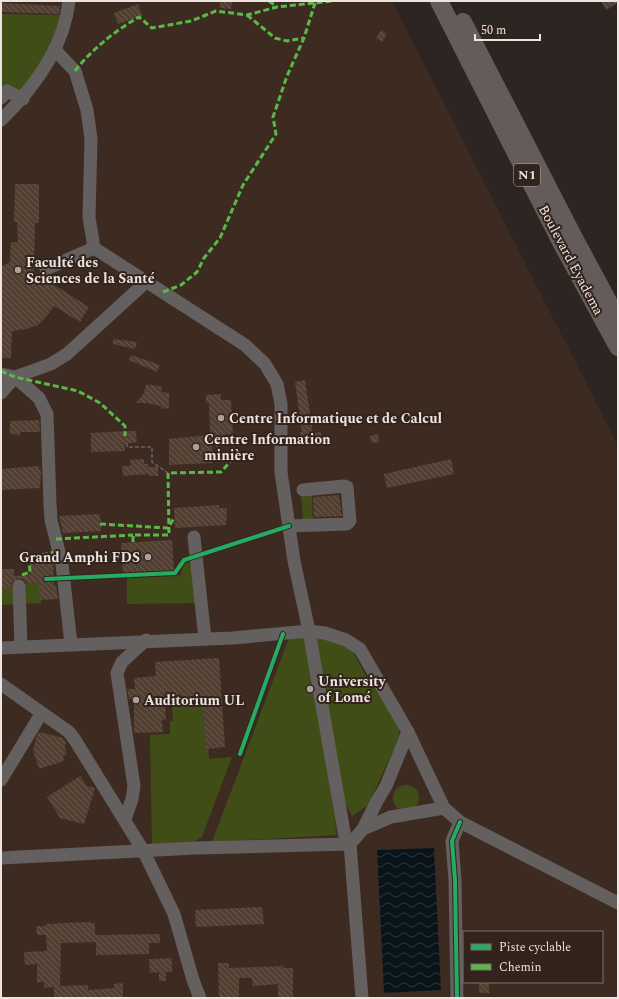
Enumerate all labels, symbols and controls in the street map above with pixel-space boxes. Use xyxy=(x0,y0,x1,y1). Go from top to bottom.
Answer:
scale bar xyxy=(475,16,540,42)
text: 50 m xyxy=(481,21,506,40)
road number: N1 xyxy=(514,164,540,186)
street label: Boulevard Eyadema xyxy=(533,201,609,319)
place label: Faculté des Sciences de la Santé xyxy=(26,252,155,289)
marker: Faculté des Sciences de la Santé xyxy=(13,265,23,275)
place label: Centre Informatique et de Calcul xyxy=(229,408,442,429)
marker: Centre Informatique et de Calcul xyxy=(216,413,226,423)
place label: Centre Information minière xyxy=(204,429,331,466)
marker: Centre Information minière xyxy=(191,442,201,452)
place label: Grand Amphi FDS xyxy=(19,547,140,568)
marker: Grand Amphi FDS xyxy=(143,552,153,562)
place label: University of Lomé xyxy=(318,671,387,708)
marker: University of Lomé xyxy=(305,684,315,694)
place label: Auditorium UL xyxy=(144,690,244,711)
marker: Auditorium UL xyxy=(131,695,141,705)
legend xyxy=(463,931,603,983)
text: Piste cyclable xyxy=(499,938,571,957)
text: Chemin xyxy=(499,958,542,977)

